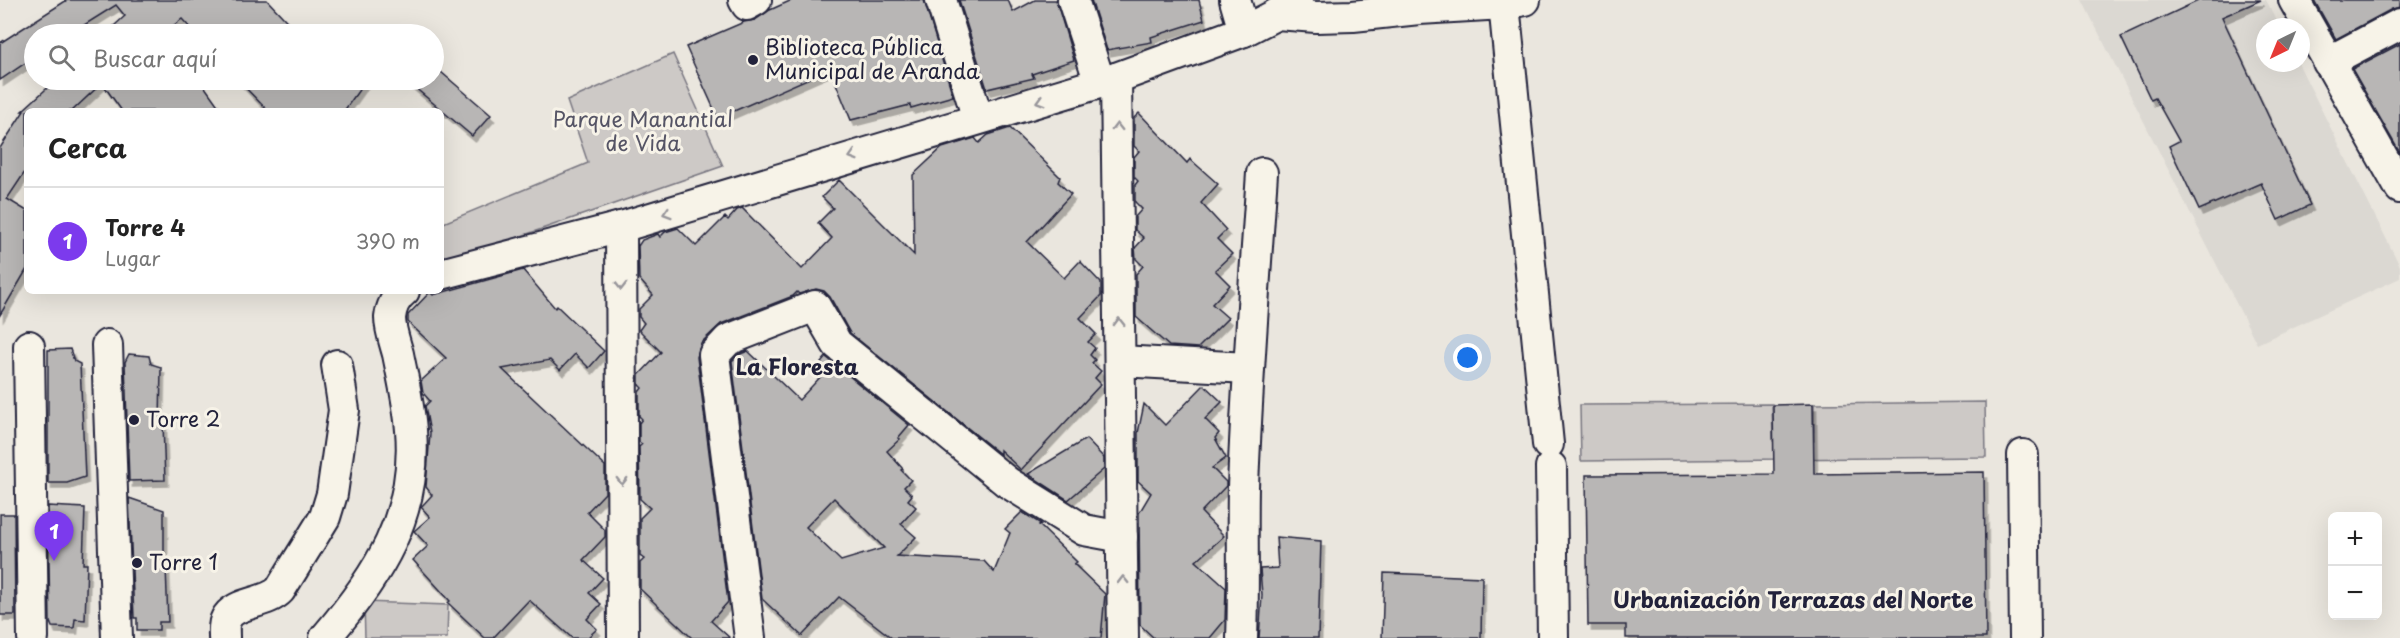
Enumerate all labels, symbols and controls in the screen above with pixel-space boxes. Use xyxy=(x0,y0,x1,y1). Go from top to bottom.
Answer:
north arrow xyxy=(2256,18,2310,72)
search box xyxy=(24,24,444,90)
place label: Biblioteca Pública Municipal de Aranda xyxy=(765,30,980,86)
icon: search xyxy=(45,41,78,74)
text: Buscar aquí xyxy=(93,41,217,74)
marker: Biblioteca Pública Municipal de Aranda xyxy=(746,53,760,67)
one-way arrow xyxy=(1035,94,1046,106)
park label: Parque Manantial de Vida xyxy=(553,102,733,158)
one-way arrow xyxy=(1111,122,1123,131)
text: Cerca xyxy=(48,128,127,167)
one-way arrow xyxy=(848,149,859,161)
one-way arrow xyxy=(662,206,673,218)
text: Torre 4 xyxy=(105,210,185,243)
text: 1 xyxy=(63,226,72,256)
text: 390 m xyxy=(356,226,420,256)
text: Lugar xyxy=(105,243,160,273)
one-way arrow xyxy=(615,281,627,290)
one-way arrow xyxy=(1113,317,1126,326)
your location xyxy=(1453,343,1482,372)
district label: La Floresta xyxy=(735,349,859,382)
place label: Torre 2 xyxy=(146,402,221,434)
marker: Torre 2 xyxy=(127,413,141,427)
one-way arrow xyxy=(616,476,628,485)
pin: 1 xyxy=(34,512,74,561)
map controls xyxy=(2328,512,2382,620)
button: + xyxy=(2328,512,2382,566)
place label: Torre 1 xyxy=(149,545,218,577)
marker: Torre 1 xyxy=(130,556,144,570)
button: − xyxy=(2328,566,2382,620)
one-way arrow xyxy=(1116,575,1129,584)
district label: Urbanización Terrazas del Norte xyxy=(1613,582,1973,615)

